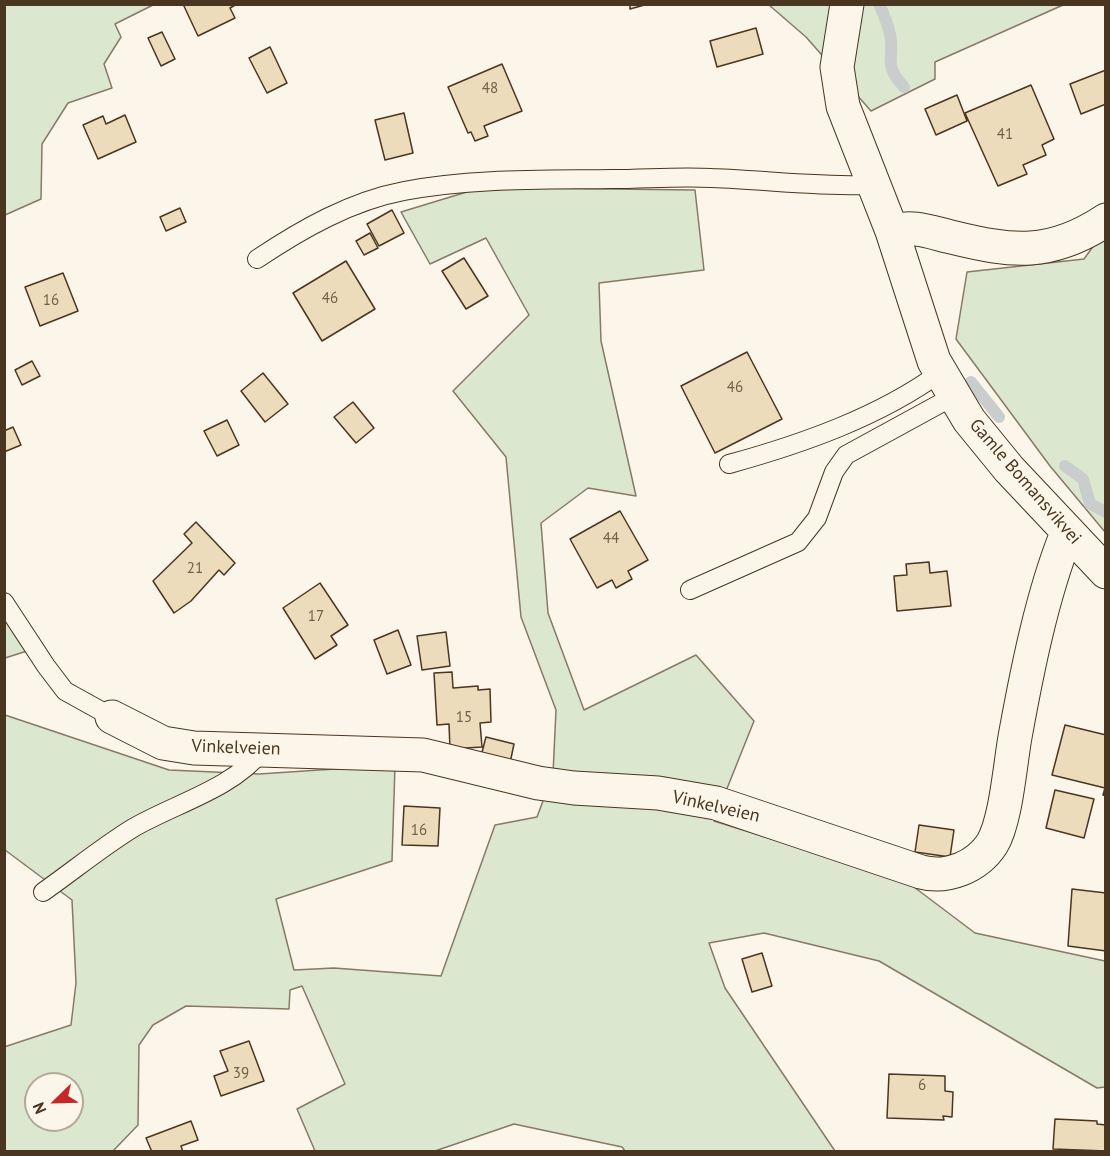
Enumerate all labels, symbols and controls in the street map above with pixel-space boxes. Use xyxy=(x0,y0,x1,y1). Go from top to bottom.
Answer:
house number: 48 xyxy=(482,80,498,98)
house number: 41 xyxy=(997,126,1013,144)
house number: 46 xyxy=(322,290,338,308)
house number: 16 xyxy=(43,292,59,310)
house number: 46 xyxy=(727,379,743,397)
street label: Gamle Bomansvikvei xyxy=(965,415,1085,549)
house number: 44 xyxy=(603,530,619,548)
house number: 21 xyxy=(187,560,203,578)
house number: 17 xyxy=(308,608,324,626)
house number: 15 xyxy=(456,709,472,727)
street label: Vinkelveien xyxy=(191,736,281,760)
street label: Vinkelveien xyxy=(670,786,762,828)
house number: 16 xyxy=(411,822,427,840)
house number: 39 xyxy=(233,1065,249,1083)
north arrow xyxy=(24,1072,84,1132)
house number: 6 xyxy=(918,1077,926,1095)
text: N xyxy=(28,1100,51,1117)

